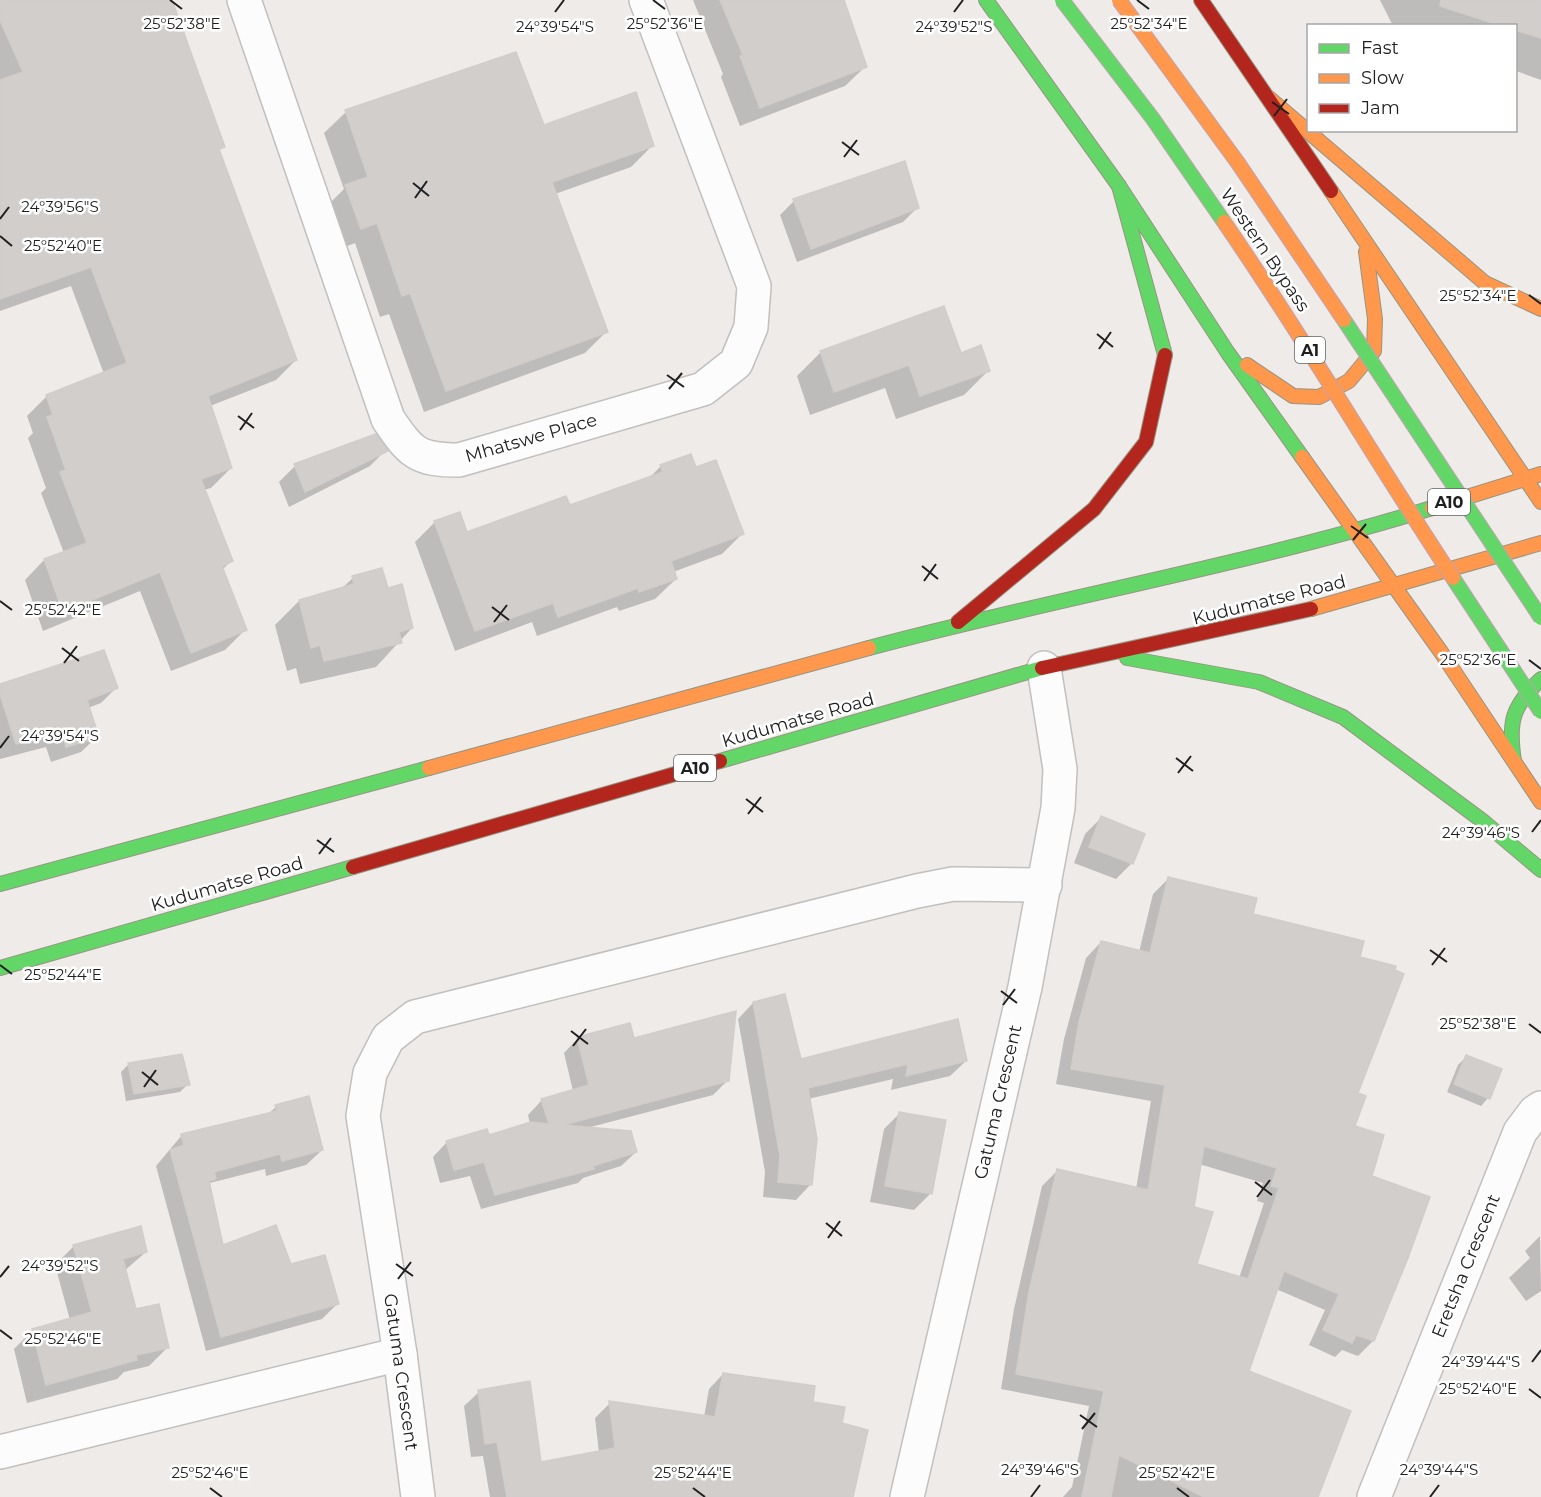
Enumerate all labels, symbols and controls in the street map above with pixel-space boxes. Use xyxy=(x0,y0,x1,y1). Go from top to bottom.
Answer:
text: 25°52'38"E xyxy=(143,14,221,33)
text: 25°52'36"E xyxy=(627,14,703,33)
text: 25°52'34"E xyxy=(1111,14,1187,33)
text: 24°39'54"S xyxy=(516,17,594,36)
text: 24°39'52"S xyxy=(916,17,992,36)
legend xyxy=(1307,24,1517,132)
text: Fast xyxy=(1361,37,1399,59)
text: Slow xyxy=(1361,67,1404,89)
text: Jam xyxy=(1360,97,1400,119)
street label: Western Bypass xyxy=(1216,184,1315,316)
text: 24°39'56"S xyxy=(21,197,99,216)
text: 25°52'40"E xyxy=(24,236,102,255)
text: 25°52'34"E xyxy=(1440,286,1516,305)
road number: A1 xyxy=(1295,337,1325,363)
street label: Mhatswe Place xyxy=(462,409,600,467)
road number: A10 xyxy=(1428,489,1470,515)
street label: Kudumatse Road xyxy=(1190,570,1348,630)
text: 25°52'42"E xyxy=(25,600,101,619)
text: 25°52'36"E xyxy=(1440,650,1516,669)
street label: Kudumatse Road xyxy=(719,688,877,752)
text: 24°39'54"S xyxy=(21,726,99,745)
road number: A10 xyxy=(674,755,716,781)
text: 24°39'46"S xyxy=(1442,823,1520,842)
street label: Kudumatse Road xyxy=(148,852,306,916)
text: 25°52'44"E xyxy=(24,965,102,984)
text: 25°52'38"E xyxy=(1439,1014,1517,1033)
street label: Gatuma Crescent xyxy=(969,1022,1027,1182)
street label: Eretsha Crescent xyxy=(1427,1191,1505,1341)
text: 24°39'52"S xyxy=(22,1256,98,1275)
street label: Gatuma Crescent xyxy=(379,1292,423,1452)
text: 25°52'46"E xyxy=(24,1329,102,1348)
text: 24°39'44"S xyxy=(1442,1352,1520,1371)
text: 25°52'40"E xyxy=(1439,1379,1517,1398)
text: 24°39'46"S xyxy=(1001,1460,1079,1479)
text: 24°39'44"S xyxy=(1400,1460,1478,1479)
text: 25°52'46"E xyxy=(171,1463,249,1482)
text: 25°52'44"E xyxy=(654,1463,732,1482)
text: 25°52'42"E xyxy=(1139,1463,1215,1482)

